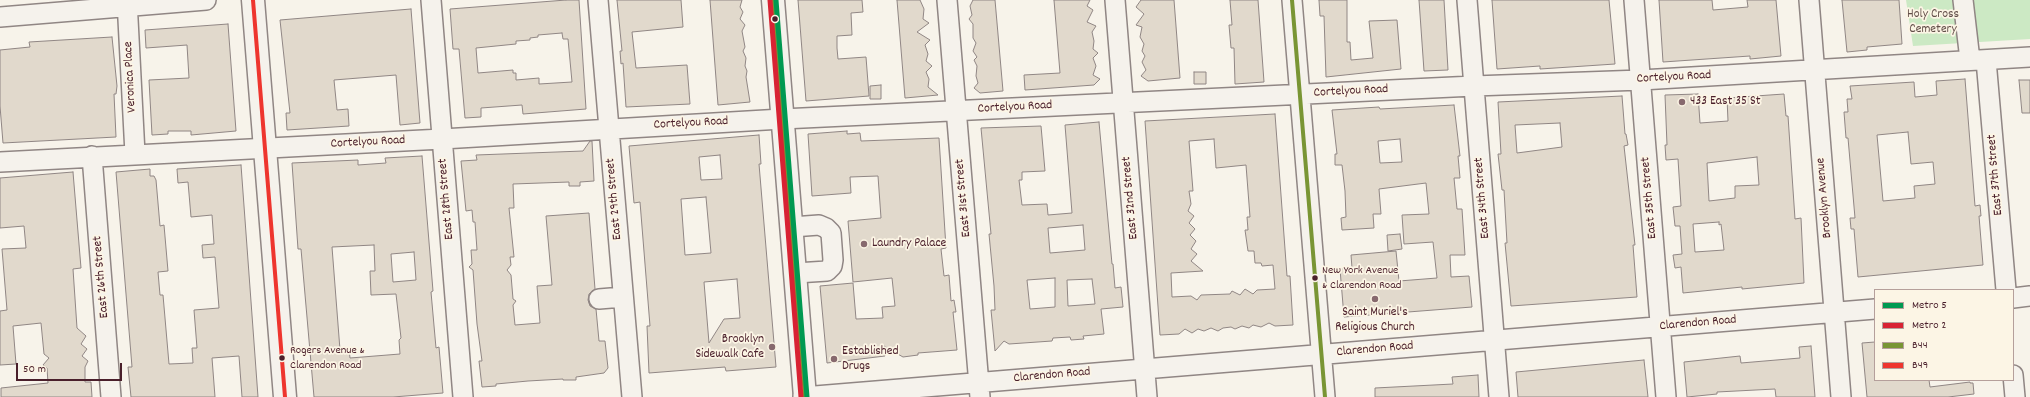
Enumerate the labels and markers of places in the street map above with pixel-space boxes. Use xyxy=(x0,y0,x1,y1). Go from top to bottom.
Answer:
unlabelled marker xyxy=(770,14,780,24)
place label: 433 East 35 St xyxy=(1690,94,1760,110)
marker: 433 East 35 St xyxy=(1677,97,1687,107)
place label: Laundry Palace xyxy=(872,236,946,252)
marker: Laundry Palace xyxy=(859,239,869,249)
place label: New York Avenue & Clarendon Road xyxy=(1322,264,1401,292)
marker: New York Avenue & Clarendon Road xyxy=(1310,273,1320,283)
marker: Saint Muriel's Religious Church xyxy=(1370,294,1380,304)
place label: Saint Muriel's Religious Church xyxy=(1335,305,1415,336)
place label: Brooklyn Sidewalk Cafe xyxy=(695,332,764,363)
marker: Brooklyn Sidewalk Cafe xyxy=(767,342,777,352)
place label: Rogers Avenue & Clarendon Road xyxy=(290,344,365,372)
place label: Established Drugs xyxy=(842,344,899,375)
marker: Rogers Avenue & Clarendon Road xyxy=(277,353,287,363)
marker: Established Drugs xyxy=(829,354,839,364)

